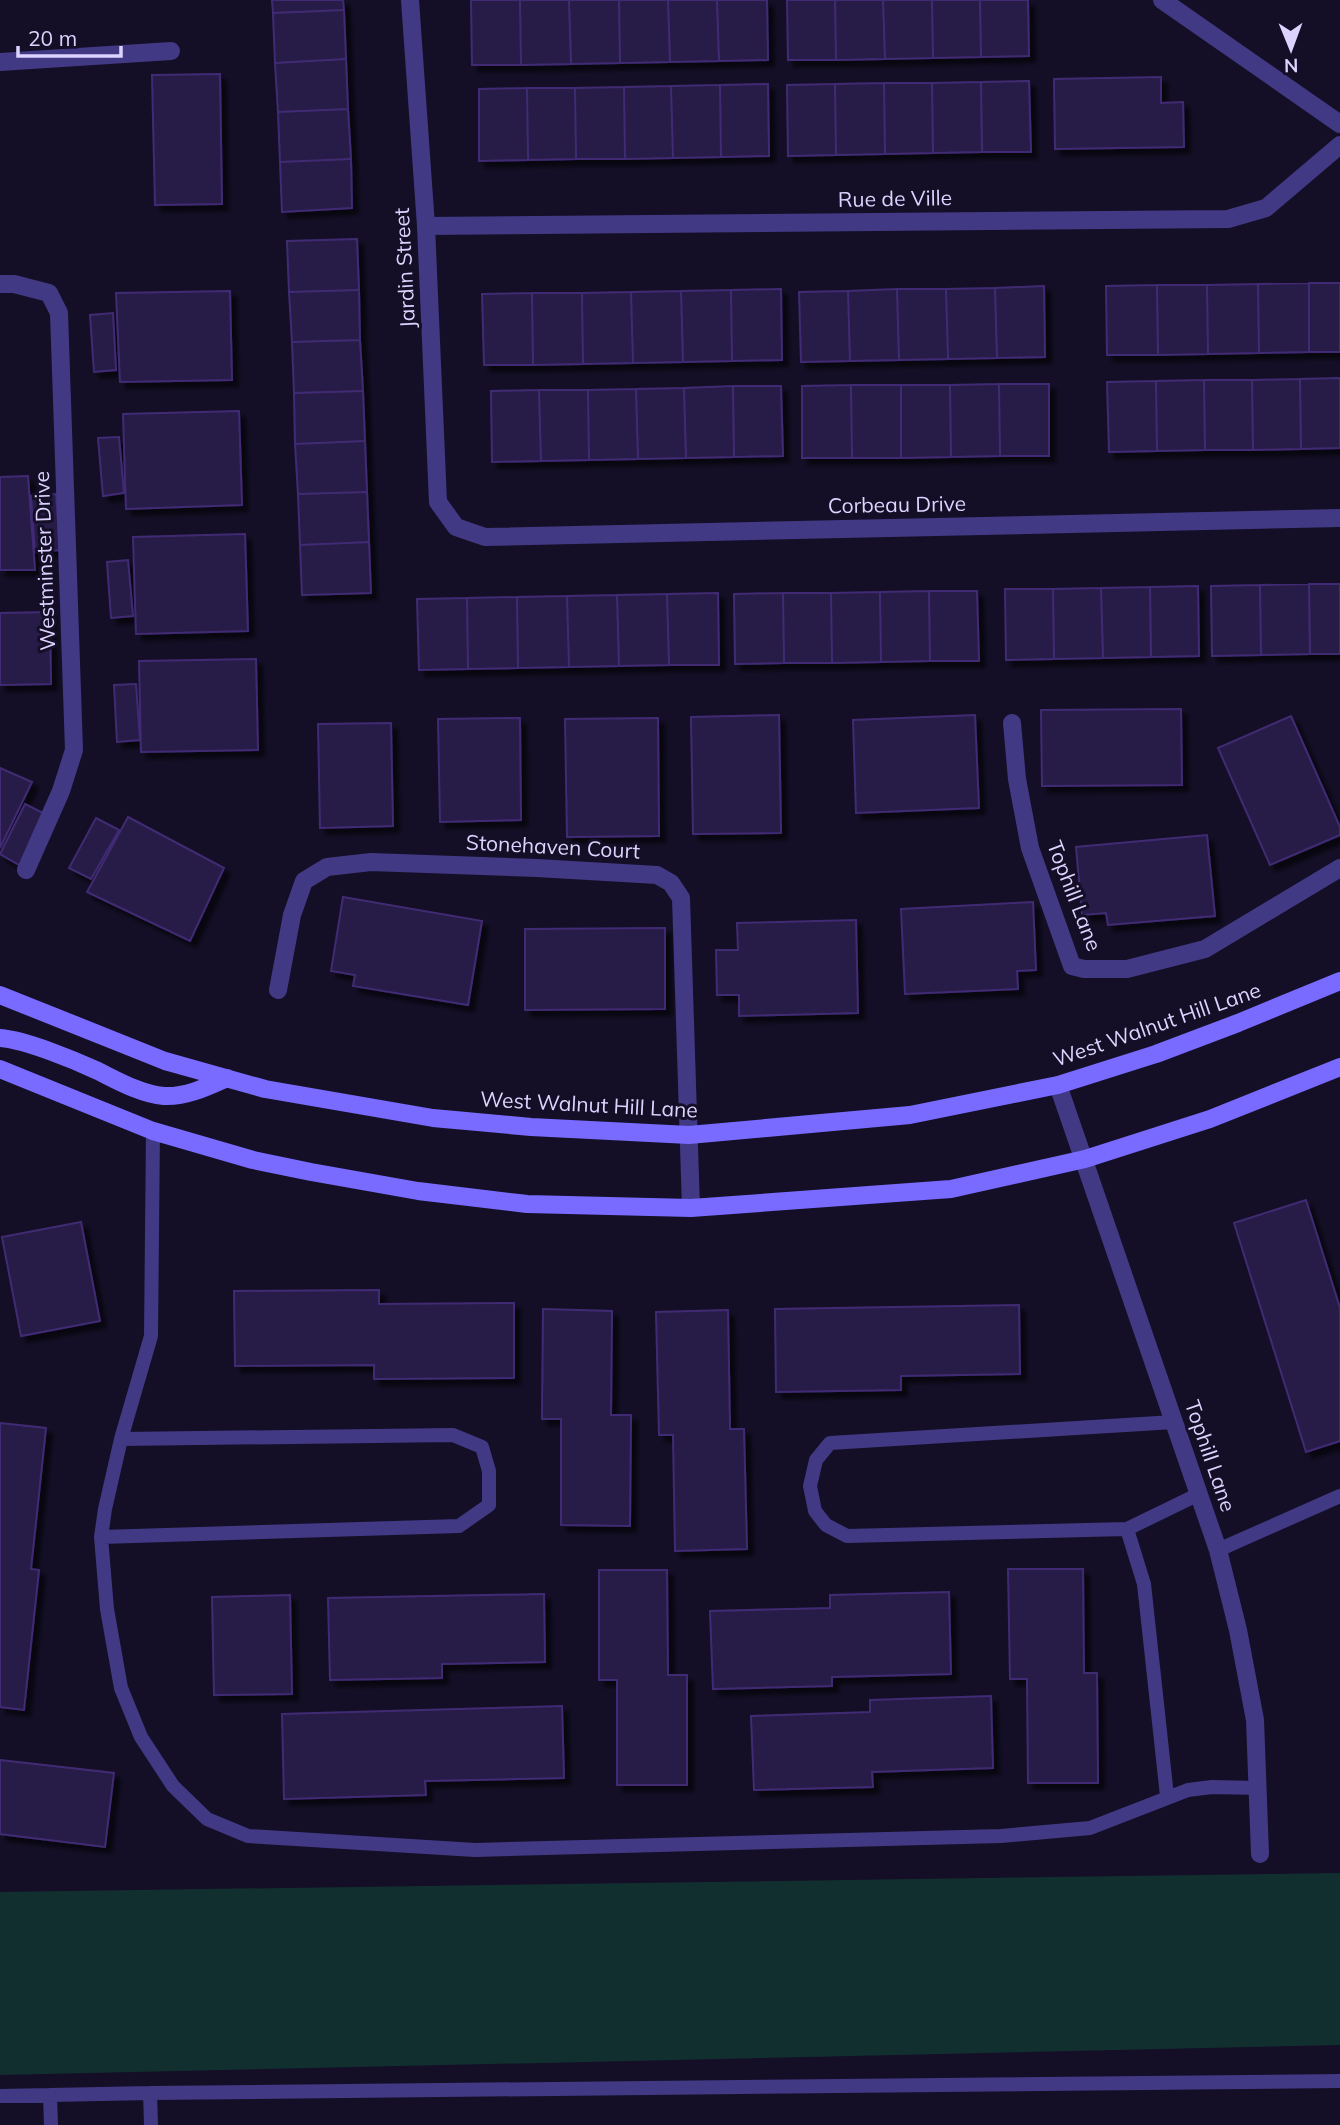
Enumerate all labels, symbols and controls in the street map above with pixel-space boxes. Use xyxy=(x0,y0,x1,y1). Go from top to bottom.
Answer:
scale bar xyxy=(18,14,121,58)
north arrow xyxy=(1256,14,1326,84)
text: 20 m xyxy=(28,25,77,51)
text: N xyxy=(1284,54,1299,78)
street label: Rue de Ville xyxy=(838,184,952,212)
street label: Jardin Street xyxy=(388,207,420,329)
street label: Westminster Drive xyxy=(28,471,60,651)
street label: Corbeau Drive xyxy=(828,490,966,518)
street label: Stonehaven Court xyxy=(465,828,641,864)
street label: Tophill Lane xyxy=(1042,837,1108,955)
street label: West Walnut Hill Lane xyxy=(1049,976,1264,1072)
street label: West Walnut Hill Lane xyxy=(480,1085,699,1123)
street label: Tophill Lane xyxy=(1180,1396,1242,1515)

